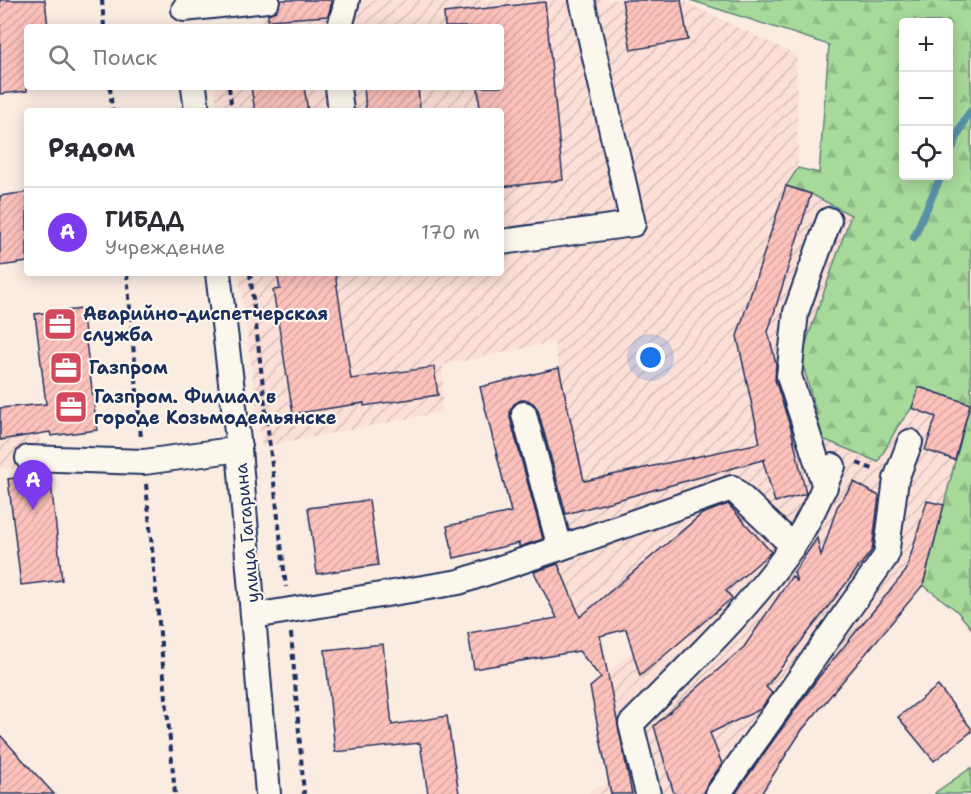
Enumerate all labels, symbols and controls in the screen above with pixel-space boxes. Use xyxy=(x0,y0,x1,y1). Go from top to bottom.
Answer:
map controls xyxy=(899,18,953,180)
button: + xyxy=(899,18,953,72)
search box xyxy=(24,24,504,90)
icon: search xyxy=(45,41,78,74)
text: Поиск xyxy=(93,43,157,72)
button: − xyxy=(899,72,953,126)
button: locate xyxy=(899,126,953,180)
text: Рядом xyxy=(48,130,135,165)
text: ГИБДД xyxy=(105,205,184,234)
text: A xyxy=(60,219,75,245)
text: 170 m xyxy=(421,219,480,245)
text: Учреждение xyxy=(105,234,225,260)
place label: Аварийно-диспетчерская служба xyxy=(83,302,328,347)
office icon: Аварийно-диспетчерская служба xyxy=(42,306,78,342)
your location xyxy=(636,343,665,372)
office icon: Газпром xyxy=(48,350,84,386)
place label: Газпром xyxy=(89,356,168,380)
place label: Газпром. Филиал в городе Козьмодемьянске xyxy=(94,385,337,430)
office icon: Газпром. Филиал в городе Козьмодемьянске xyxy=(53,389,89,425)
pin: A xyxy=(14,460,52,510)
street label: улица Гагарина xyxy=(229,462,265,604)

